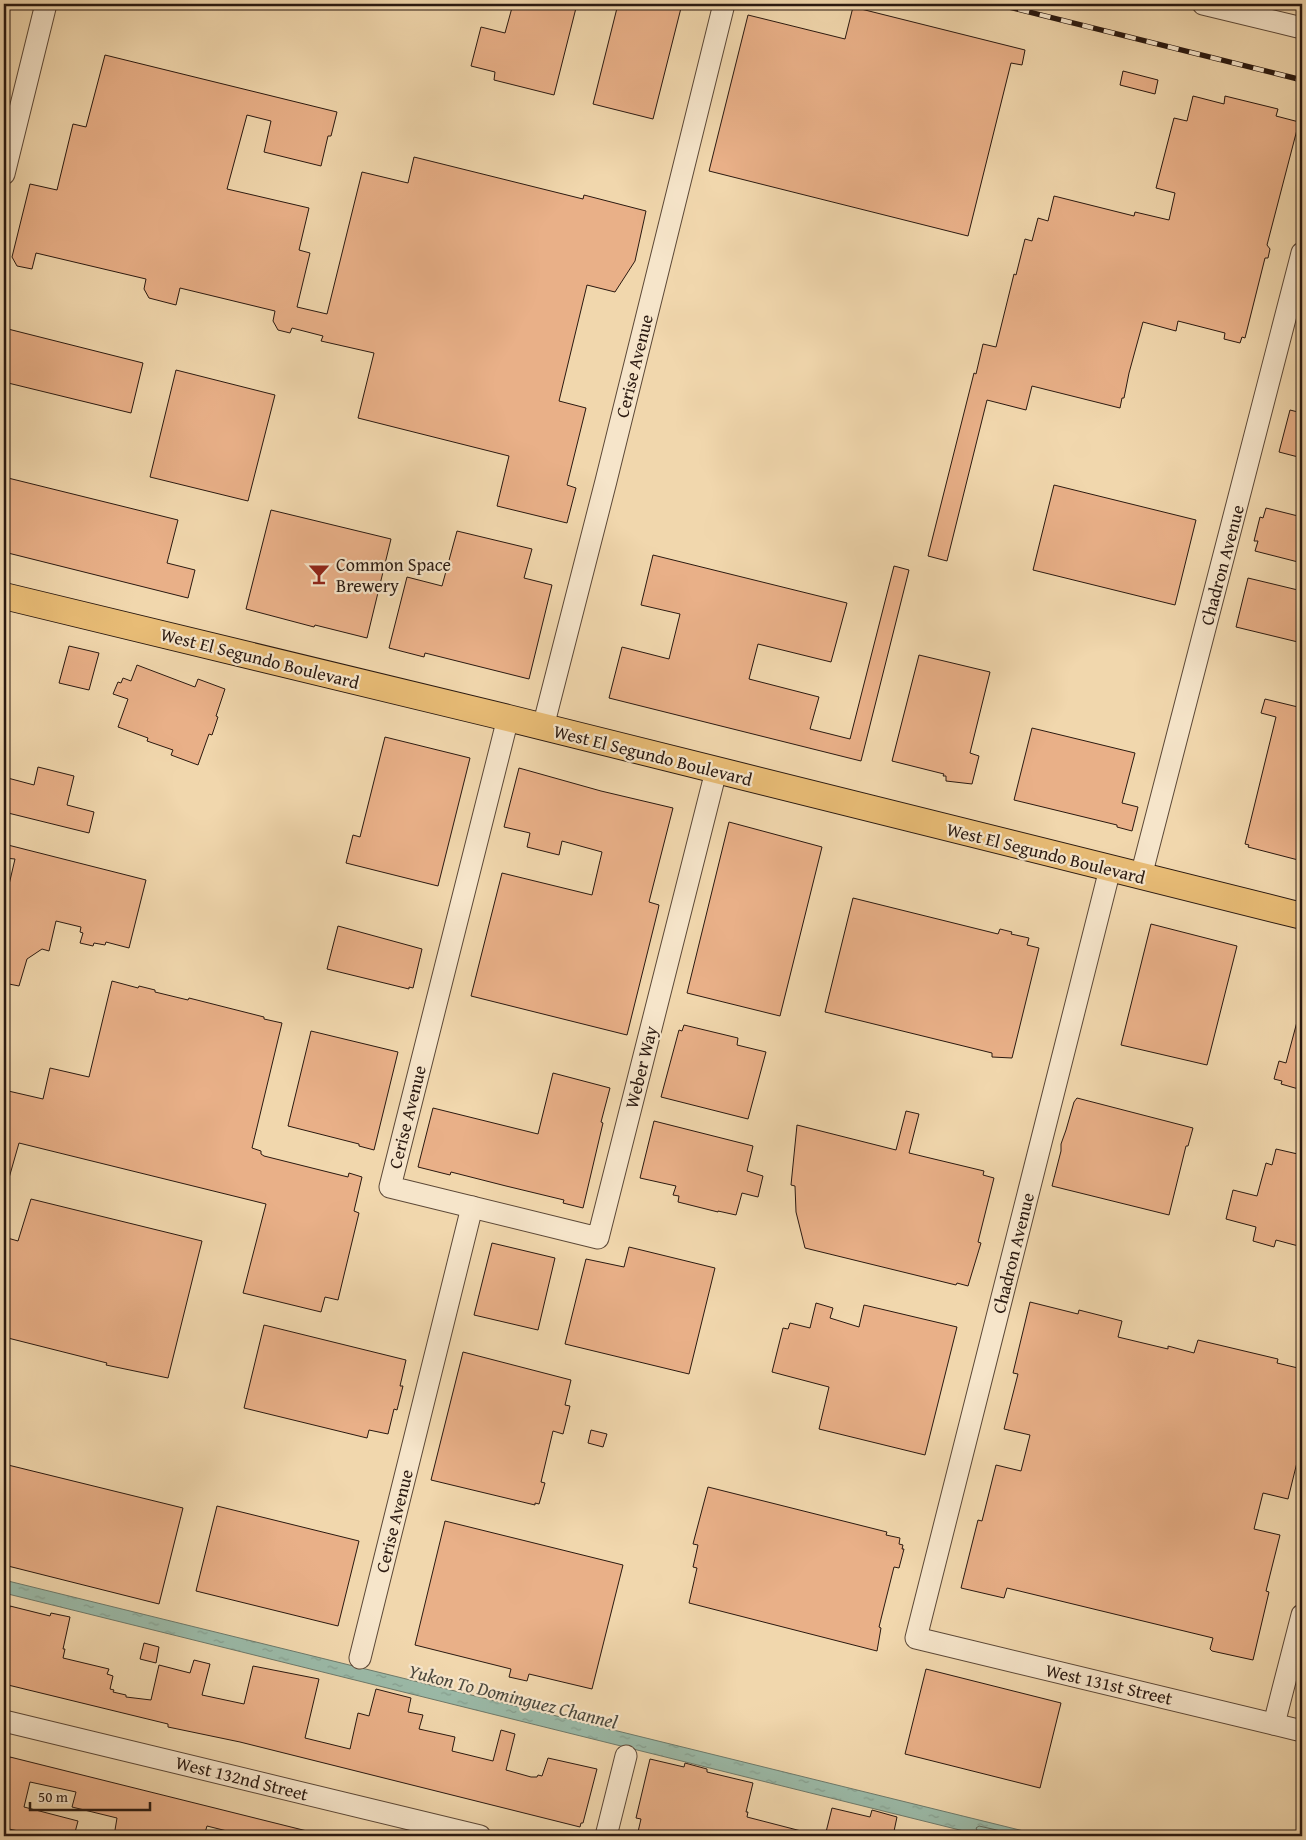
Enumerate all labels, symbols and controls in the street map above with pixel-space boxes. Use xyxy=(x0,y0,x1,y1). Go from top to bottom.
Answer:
street label: Cerise Avenue xyxy=(608,312,660,420)
street label: Chadron Avenue xyxy=(1193,502,1251,628)
place label: Common Space Brewery xyxy=(336,551,451,599)
bar icon: Common Space Brewery xyxy=(306,561,332,587)
street label: West El Segundo Boulevard xyxy=(158,620,363,696)
street label: West El Segundo Boulevard xyxy=(551,717,756,793)
street label: West El Segundo Boulevard xyxy=(944,815,1149,891)
street label: Weber Way xyxy=(618,1023,664,1111)
street label: Cerise Avenue xyxy=(381,1063,433,1171)
street label: Chadron Avenue xyxy=(985,1190,1041,1316)
street label: Cerise Avenue xyxy=(368,1467,420,1575)
water label: Yukon To Dominguez Channel xyxy=(405,1656,621,1736)
street label: West 131st Street xyxy=(1043,1656,1176,1712)
street label: West 132nd Street xyxy=(173,1748,312,1808)
scale bar xyxy=(30,1780,150,1812)
text: 50 m xyxy=(38,1786,69,1807)

